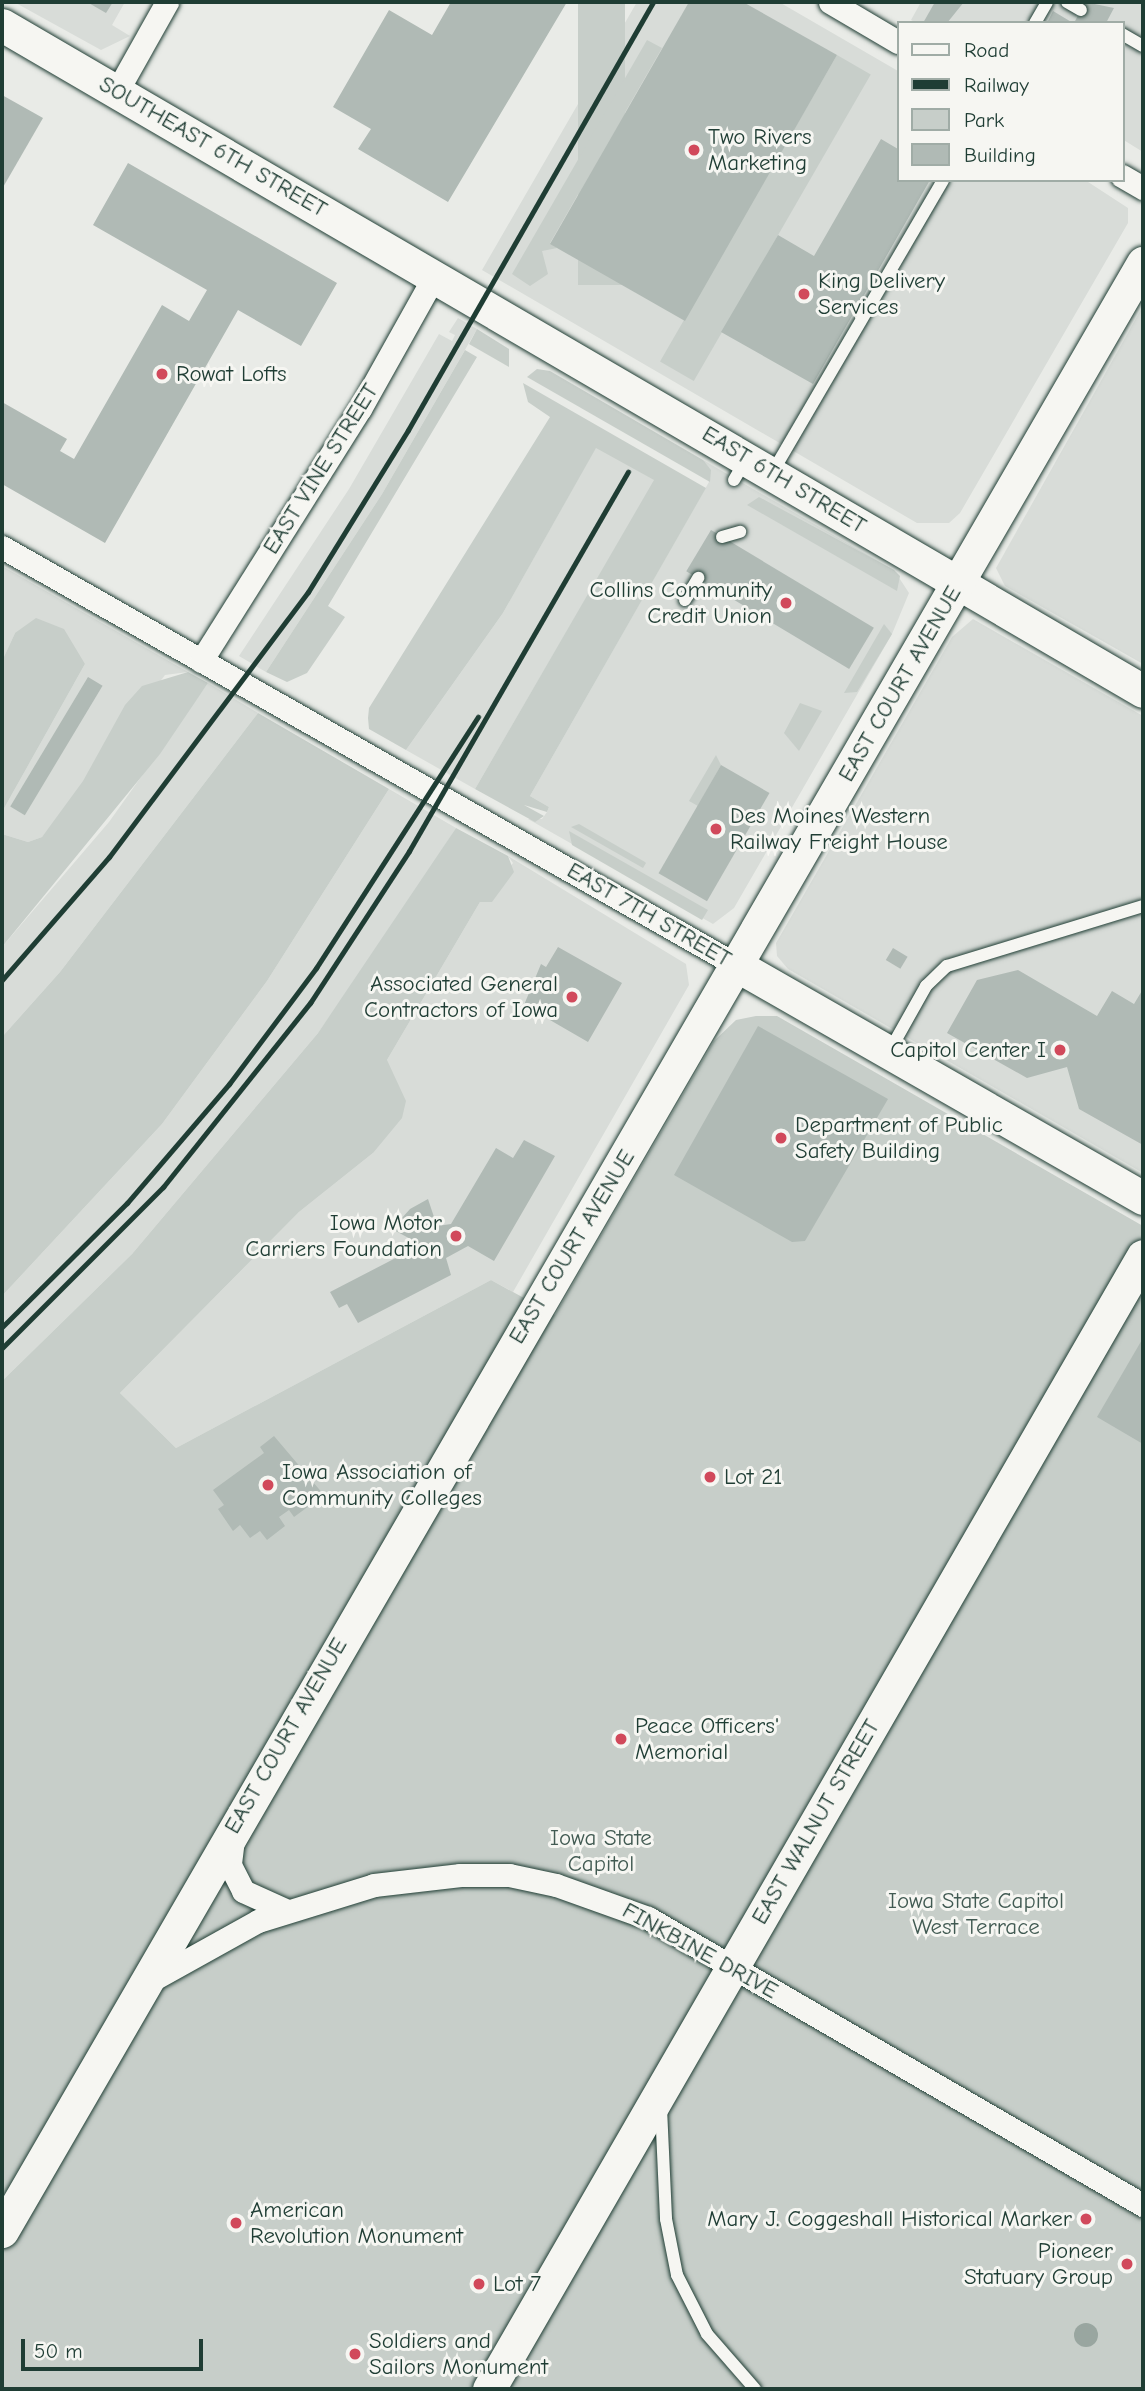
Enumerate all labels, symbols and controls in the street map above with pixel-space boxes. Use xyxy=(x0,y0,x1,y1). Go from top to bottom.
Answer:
legend xyxy=(897,21,1124,182)
text: Road xyxy=(964,38,1009,62)
street label: SOUTHEAST 6TH STREET xyxy=(94,70,332,224)
text: Railway xyxy=(964,73,1029,97)
text: Park xyxy=(964,108,1004,132)
place label: Two Rivers Marketing xyxy=(708,123,811,177)
marker: Two Rivers Marketing xyxy=(686,142,702,158)
text: Building xyxy=(964,143,1036,167)
place label: King Delivery Services xyxy=(818,267,945,321)
marker: King Delivery Services xyxy=(796,286,812,302)
place label: Rowat Lofts xyxy=(176,360,287,388)
marker: Rowat Lofts xyxy=(154,366,170,382)
street label: EAST VINE STREET xyxy=(257,379,385,559)
street label: EAST 6TH STREET xyxy=(697,420,871,540)
place label: Collins Community Credit Union xyxy=(590,576,772,630)
street label: EAST COURT AVENUE xyxy=(833,581,967,787)
marker: Collins Community Credit Union xyxy=(778,595,794,611)
place label: Des Moines Western Railway Freight House xyxy=(730,802,948,856)
marker: Des Moines Western Railway Freight House xyxy=(708,821,724,837)
street label: EAST 7TH STREET xyxy=(562,857,736,973)
place label: Associated General Contractors of Iowa xyxy=(364,970,558,1024)
marker: Associated General Contractors of Iowa xyxy=(564,989,580,1005)
place label: Capitol Center I xyxy=(890,1036,1046,1064)
marker: Capitol Center I xyxy=(1052,1042,1068,1058)
place label: Department of Public Safety Building xyxy=(795,1111,1003,1165)
marker: Department of Public Safety Building xyxy=(773,1130,789,1146)
street label: EAST COURT AVENUE xyxy=(503,1145,641,1349)
place label: Iowa Motor Carriers Foundation xyxy=(245,1209,442,1263)
marker: Iowa Motor Carriers Foundation xyxy=(448,1228,464,1244)
place label: Iowa Association of Community Colleges xyxy=(282,1458,482,1512)
place label: Lot 21 xyxy=(724,1463,782,1491)
marker: Lot 21 xyxy=(702,1469,718,1485)
marker: Iowa Association of Community Colleges xyxy=(260,1477,276,1493)
street label: EAST COURT AVENUE xyxy=(219,1633,353,1839)
place label: Peace Officers' Memorial xyxy=(635,1712,779,1766)
street label: EAST WALNUT STREET xyxy=(746,1715,886,1929)
marker: Peace Officers' Memorial xyxy=(613,1731,629,1747)
park label: Iowa State Capitol xyxy=(550,1824,652,1878)
park label: Iowa State Capitol West Terrace xyxy=(888,1887,1064,1941)
street label: FINKBINE DRIVE xyxy=(617,1897,783,2005)
place label: American Revolution Monument xyxy=(250,2196,463,2250)
place label: Mary J. Coggeshall Historical Marker xyxy=(707,2205,1072,2233)
marker: Mary J. Coggeshall Historical Marker xyxy=(1078,2211,1094,2227)
marker: American Revolution Monument xyxy=(228,2215,244,2231)
place label: Pioneer Statuary Group xyxy=(964,2237,1113,2291)
marker: Pioneer Statuary Group xyxy=(1119,2256,1135,2272)
place label: Lot 7 xyxy=(493,2270,541,2298)
marker: Lot 7 xyxy=(471,2276,487,2292)
scale bar xyxy=(24,2324,206,2368)
place label: Soldiers and Sailors Monument xyxy=(369,2327,548,2381)
text: 50 m xyxy=(34,2339,83,2363)
marker: Soldiers and Sailors Monument xyxy=(347,2346,363,2362)

